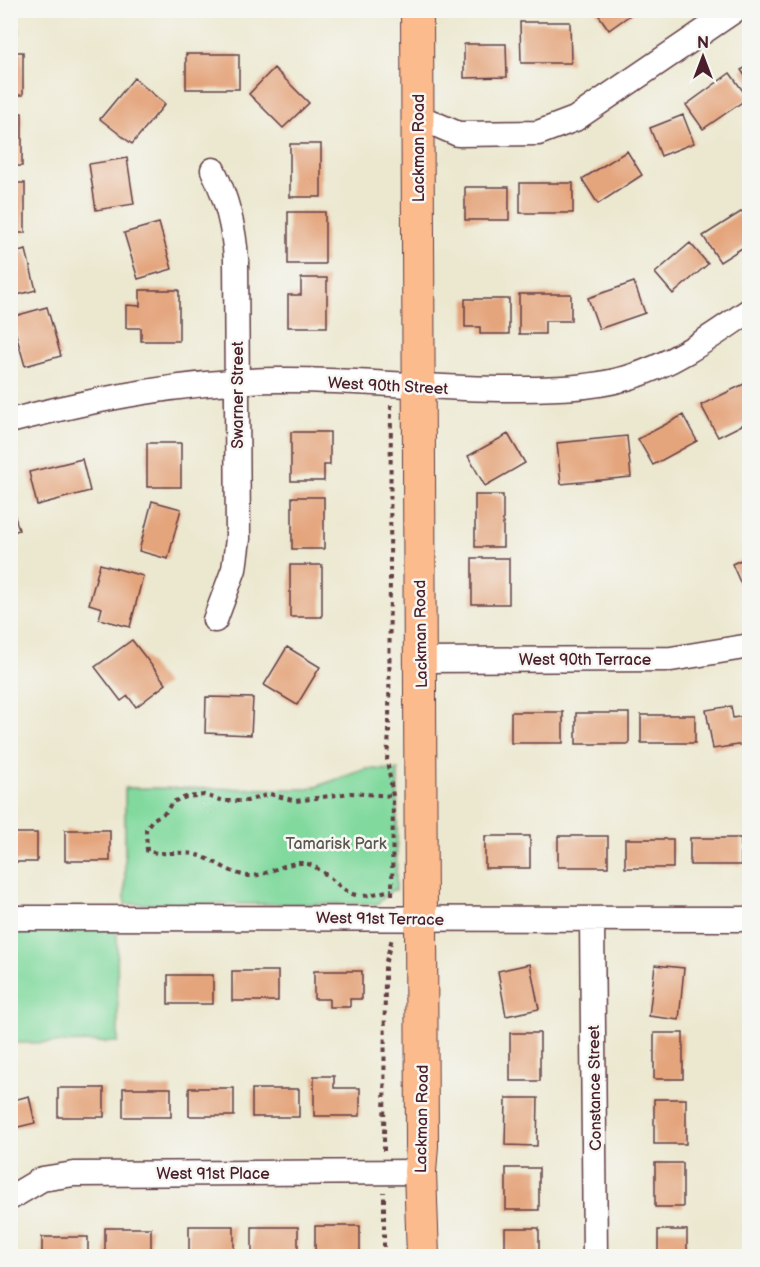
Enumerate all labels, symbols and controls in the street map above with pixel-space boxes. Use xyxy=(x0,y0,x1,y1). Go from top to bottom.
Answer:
north arrow xyxy=(673,27,733,87)
text: N xyxy=(697,34,709,53)
street label: Lackman Road xyxy=(410,94,429,202)
street label: Swarner Street xyxy=(229,341,248,449)
street label: West 90th Street xyxy=(327,374,449,399)
street label: Lackman Road xyxy=(411,580,432,688)
street label: West 90th Terrace xyxy=(519,651,652,670)
park label: Tamarisk Park xyxy=(286,835,387,854)
street label: West 91st Terrace xyxy=(316,909,445,930)
street label: Constance Street xyxy=(585,1025,606,1151)
street label: Lackman Road xyxy=(412,1065,433,1173)
street label: West 91st Place xyxy=(156,1165,270,1184)

